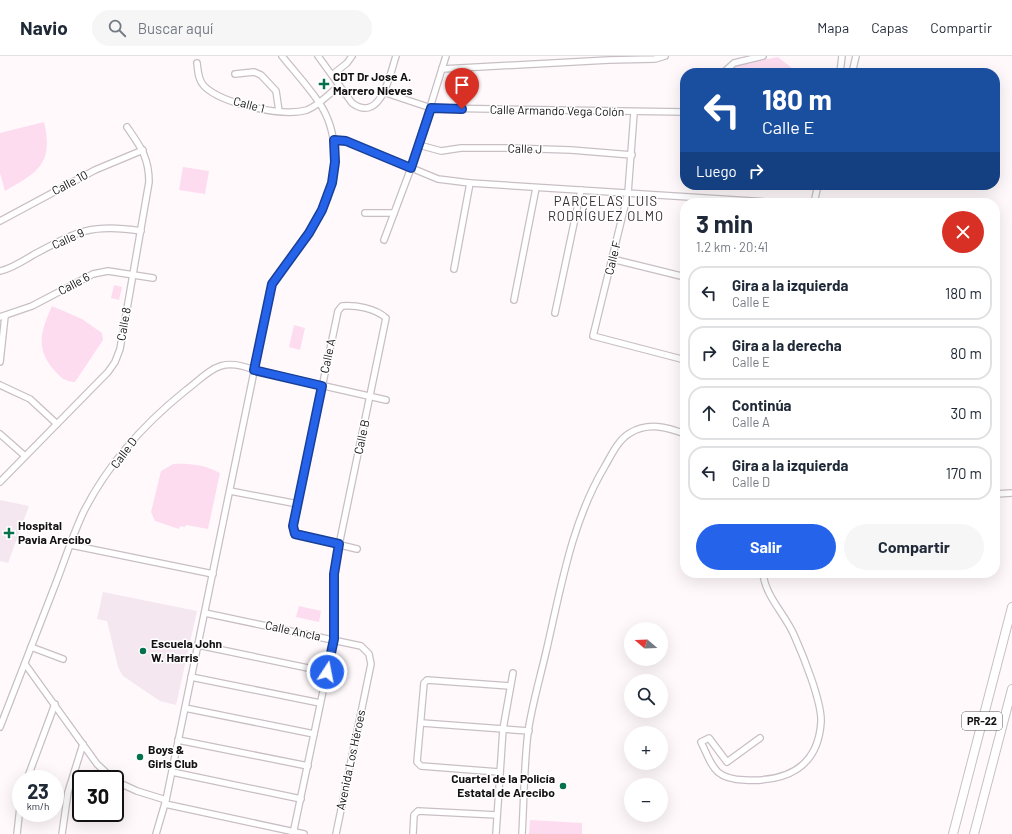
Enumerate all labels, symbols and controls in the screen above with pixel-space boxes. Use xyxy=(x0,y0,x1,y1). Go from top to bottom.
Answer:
search box xyxy=(92,10,372,46)
text: Navio xyxy=(20,16,68,39)
icon: search xyxy=(106,17,128,39)
text: Buscar aquí xyxy=(138,19,213,37)
text: Mapa xyxy=(817,19,849,36)
text: Capas xyxy=(871,19,908,36)
text: Compartir xyxy=(930,19,992,36)
pin xyxy=(445,68,479,109)
place label: CDT Dr Jose A. Marrero Nieves xyxy=(333,69,413,97)
icon: arrive xyxy=(451,74,473,96)
marker: CDT Dr Jose A. Marrero Nieves xyxy=(318,78,330,90)
text: 180 m xyxy=(762,82,832,116)
icon: left xyxy=(696,84,748,136)
street label: Calle 1 xyxy=(232,93,266,115)
street label: Calle Armando Vega Colón xyxy=(490,102,624,118)
text: Calle E xyxy=(762,116,814,138)
street label: Calle J xyxy=(508,140,543,156)
icon: right xyxy=(745,160,767,182)
text: Luego xyxy=(696,162,737,180)
street label: Calle 10 xyxy=(49,167,90,197)
district label: PARCELAS LUIS RODRÍGUEZ OLMO xyxy=(548,193,664,224)
text: 3 min xyxy=(696,209,753,238)
button: close xyxy=(942,211,984,253)
street label: Calle 9 xyxy=(49,225,86,251)
street label: Calle F xyxy=(601,239,623,276)
text: 1.2 km · 20:41 xyxy=(696,239,768,255)
street label: Calle 6 xyxy=(55,269,92,297)
text: Gira a la izquierda xyxy=(732,276,848,294)
icon: left xyxy=(698,282,720,304)
text: 180 m xyxy=(945,284,982,302)
text: Calle E xyxy=(732,294,770,310)
street label: Calle 8 xyxy=(113,306,133,342)
text: Gira a la derecha xyxy=(732,336,842,354)
street label: Calle A xyxy=(317,337,338,374)
icon: right xyxy=(698,342,720,364)
text: 80 m xyxy=(950,344,982,362)
text: Calle E xyxy=(732,354,770,370)
text: Continúa xyxy=(732,396,792,414)
icon: ahead xyxy=(698,402,720,424)
text: 30 m xyxy=(950,404,982,422)
text: Calle A xyxy=(732,414,770,430)
street label: Calle B xyxy=(351,418,372,455)
street label: Calle D xyxy=(107,434,139,471)
text: Gira a la izquierda xyxy=(732,456,848,474)
icon: left xyxy=(698,462,720,484)
text: 170 m xyxy=(946,464,982,482)
text: Calle D xyxy=(732,474,770,490)
place label: Hospital Pavia Arecibo xyxy=(18,518,92,546)
button: Salir xyxy=(696,524,836,570)
button: Compartir xyxy=(844,524,984,570)
marker: Hospital Pavia Arecibo xyxy=(3,527,15,539)
street label: Calle Ancla xyxy=(264,617,322,643)
north arrow xyxy=(624,622,668,666)
map controls xyxy=(624,622,668,822)
place label: Escuela John W. Harris xyxy=(151,636,222,664)
marker: Escuela John W. Harris xyxy=(138,646,148,656)
position arrow xyxy=(306,651,348,693)
button: search xyxy=(624,674,668,718)
street label: Avenida Los Héroes xyxy=(333,708,368,811)
road number: PR-22 xyxy=(962,712,1002,730)
button: + xyxy=(624,726,668,770)
place label: Boys & Girls Club xyxy=(148,742,198,770)
marker: Boys & Girls Club xyxy=(135,752,145,762)
speed limit sign: 30 xyxy=(72,770,124,822)
place label: Cuartel de la Policía Estatal de Arecibo xyxy=(451,771,555,799)
button: − xyxy=(624,778,668,822)
text: 23 xyxy=(27,779,49,803)
marker: Cuartel de la Policía Estatal de Arecibo xyxy=(558,781,568,791)
text: km/h xyxy=(27,800,49,812)

